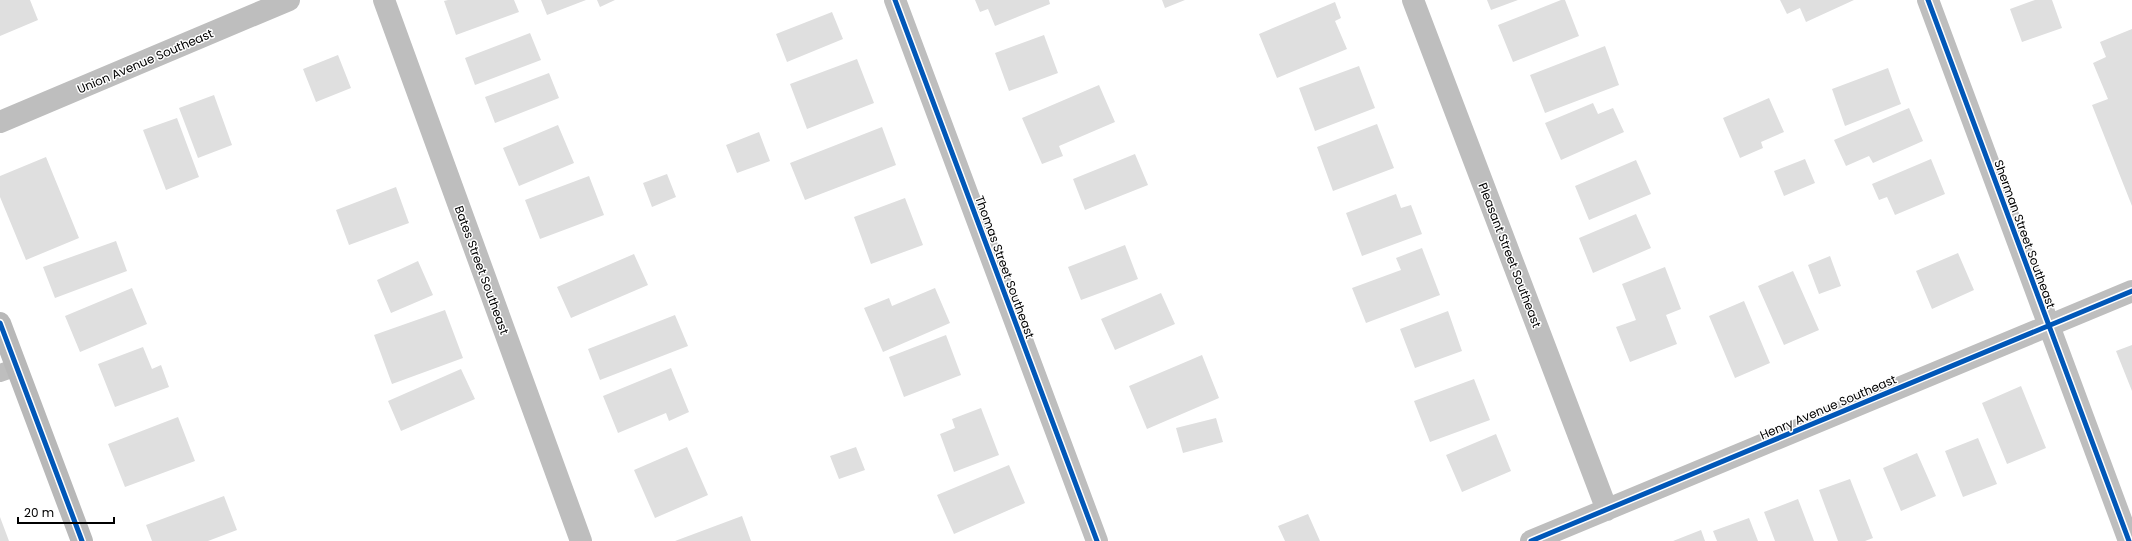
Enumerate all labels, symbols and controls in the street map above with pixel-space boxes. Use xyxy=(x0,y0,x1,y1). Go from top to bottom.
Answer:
street label: Union Avenue Southeast xyxy=(74,25,216,97)
street label: Sherman Street Southeast xyxy=(1990,157,2060,311)
street label: Pleasant Street Southeast xyxy=(1474,180,1546,330)
street label: Thomas Street Southeast xyxy=(971,193,1039,341)
street label: Bates Street Southeast xyxy=(451,203,513,337)
street label: Henry Avenue Southeast xyxy=(1757,371,1899,443)
scale bar xyxy=(18,499,114,525)
text: 20 m xyxy=(24,504,54,521)

